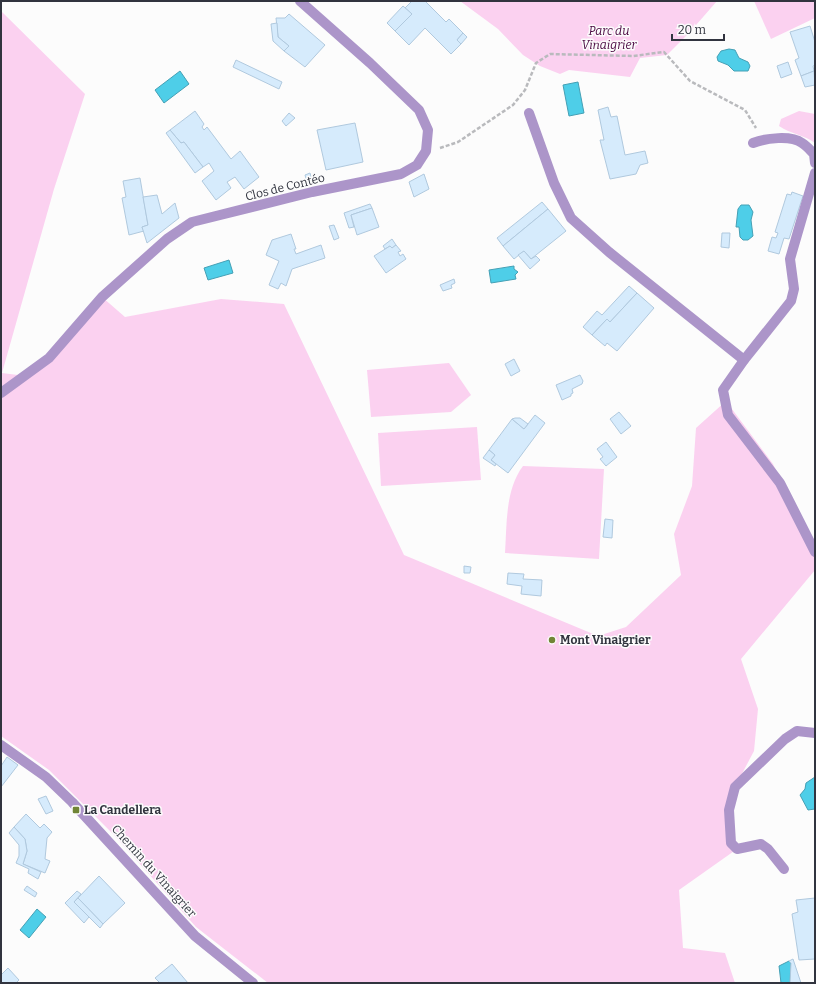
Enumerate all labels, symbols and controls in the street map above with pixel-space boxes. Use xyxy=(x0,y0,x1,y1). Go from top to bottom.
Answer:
scale bar xyxy=(672,16,724,42)
text: 20 m xyxy=(678,23,707,37)
park label: Parc du Vinaigrier xyxy=(582,24,638,52)
street label: Clos de Contéo xyxy=(244,170,326,204)
place label: Mont Vinaigrier xyxy=(560,633,651,647)
marker: Mont Vinaigrier xyxy=(547,635,557,645)
place label: La Candellera xyxy=(84,803,161,817)
marker: La Candellera xyxy=(71,805,81,815)
street label: Chemin du Vinaigrier xyxy=(109,822,200,921)

